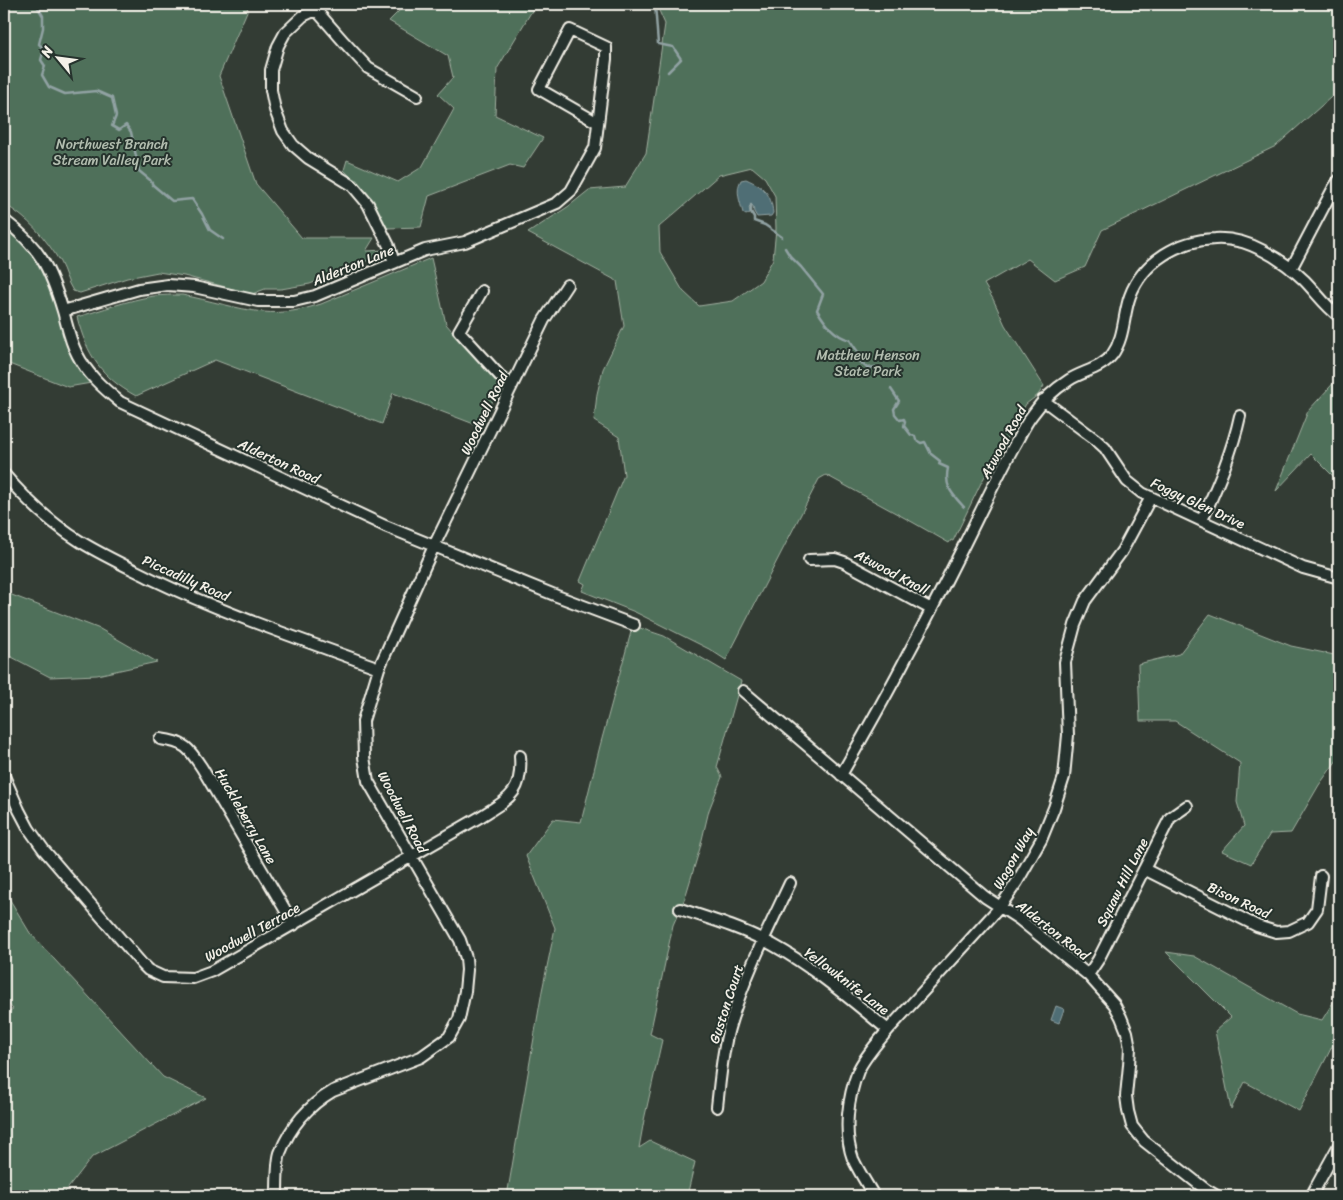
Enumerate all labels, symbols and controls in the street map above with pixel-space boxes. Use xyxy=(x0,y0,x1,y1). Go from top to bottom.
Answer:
north arrow xyxy=(32,32,82,82)
text: N xyxy=(33,41,60,63)
park label: Northwest Branch Stream Valley Park xyxy=(53,132,172,173)
street label: Alderton Lane xyxy=(308,238,398,294)
park label: Matthew Henson State Park xyxy=(816,343,920,384)
street label: Woodwell Road xyxy=(453,366,516,459)
street label: Atwood Road xyxy=(973,400,1035,484)
street label: Alderton Road xyxy=(233,431,325,492)
street label: Foggy Glen Drive xyxy=(1146,471,1250,536)
street label: Atwood Knoll xyxy=(849,542,934,603)
street label: Piccadilly Road xyxy=(138,548,235,610)
street label: Huckleberry Lane xyxy=(208,763,283,869)
street label: Woodwell Road xyxy=(370,766,436,859)
street label: Wagon Way xyxy=(986,822,1041,894)
street label: Squaw Hill Lane xyxy=(1089,833,1156,931)
street label: Bison Road xyxy=(1203,875,1276,927)
street label: Alderton Road xyxy=(1010,893,1096,968)
street label: Woodwell Terrace xyxy=(200,896,305,969)
street label: Yellowknife Lane xyxy=(799,941,895,1022)
street label: Guston Court xyxy=(702,961,751,1047)

